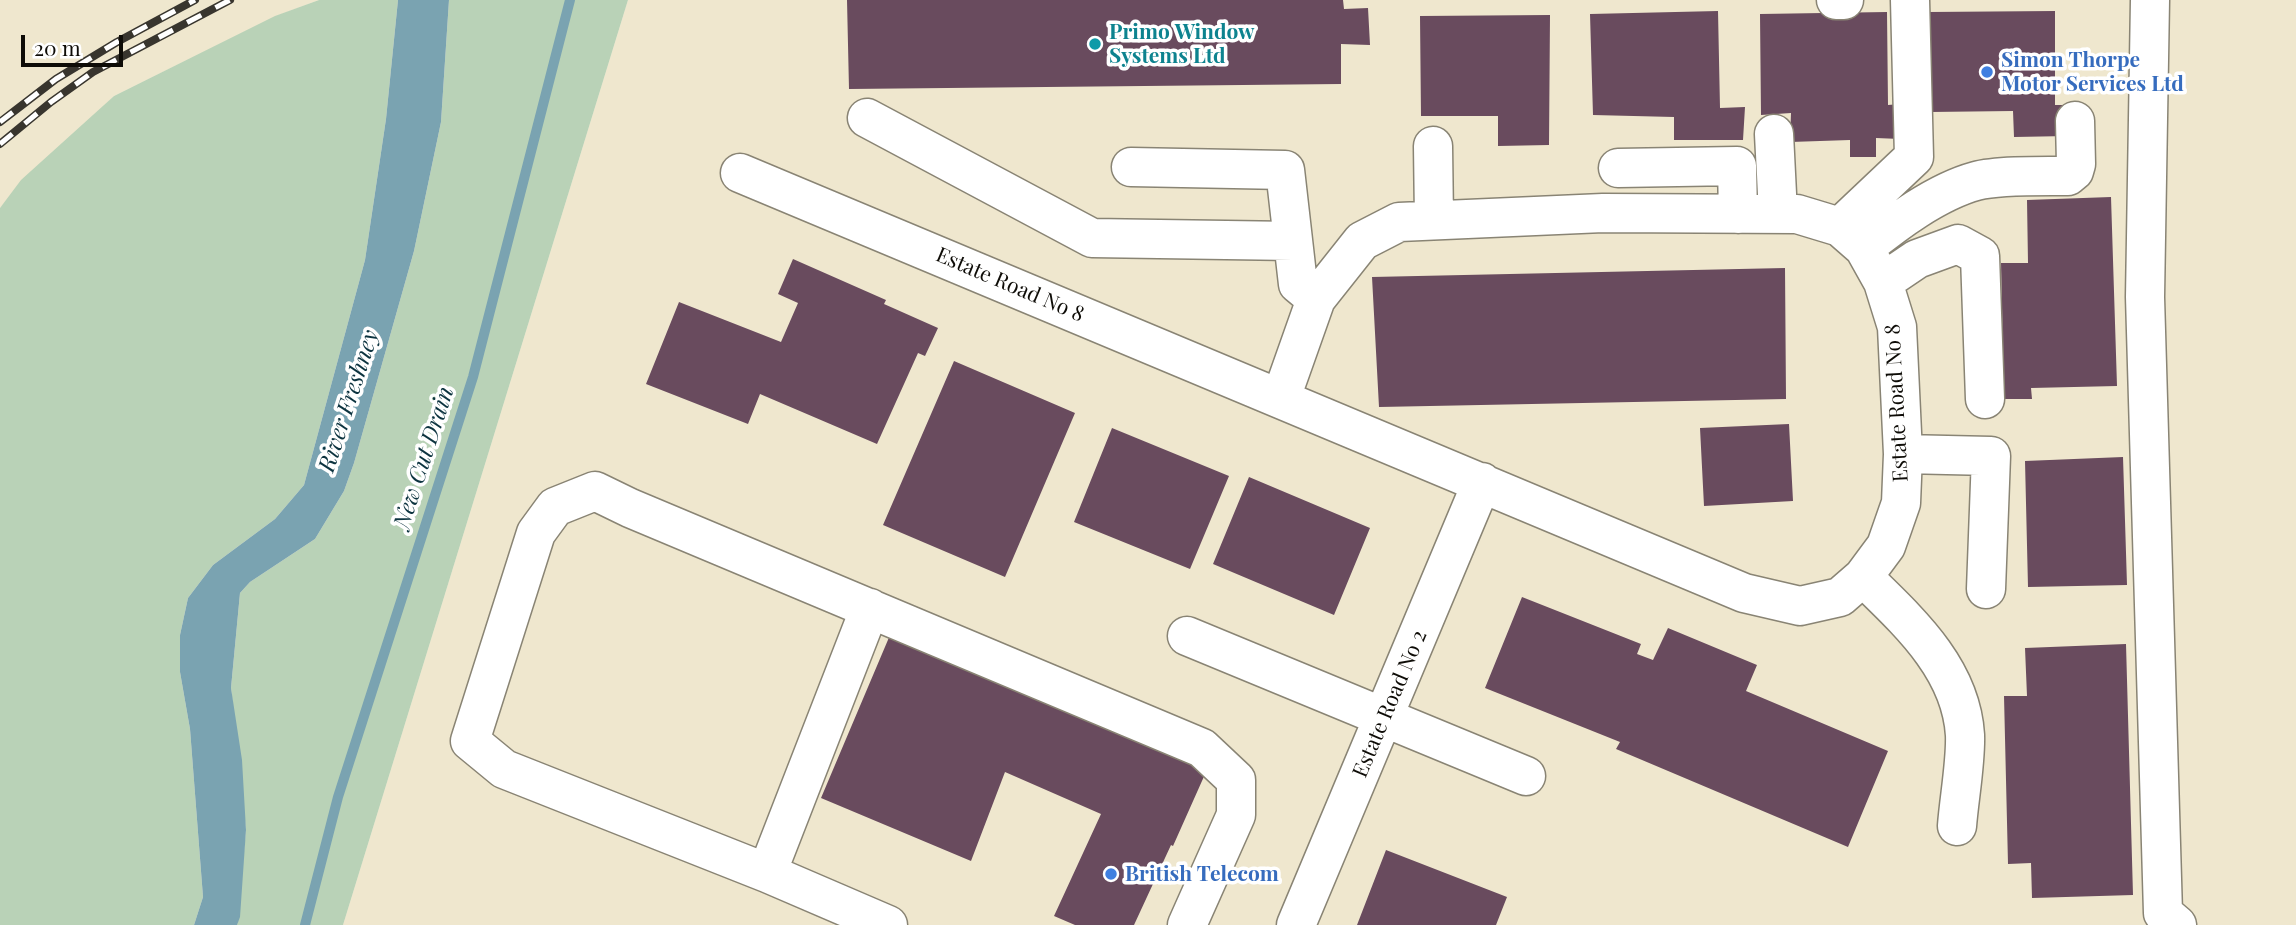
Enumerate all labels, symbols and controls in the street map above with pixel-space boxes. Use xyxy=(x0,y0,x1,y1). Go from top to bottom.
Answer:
place label: Primo Window Systems Ltd xyxy=(1109,19,1255,69)
scale bar xyxy=(24,21,126,65)
text: 20 m xyxy=(34,33,81,61)
marker: Primo Window Systems Ltd xyxy=(1087,36,1103,52)
place label: Simon Thorpe Motor Services Ltd xyxy=(2001,47,2184,97)
marker: Simon Thorpe Motor Services Ltd xyxy=(1979,64,1995,80)
street label: Estate Road No 8 xyxy=(932,242,1088,328)
street label: Estate Road No 8 xyxy=(1880,323,1914,483)
water label: River Freshney xyxy=(313,327,385,475)
water label: New Cut Drain xyxy=(388,383,460,533)
street label: Estate Road No 2 xyxy=(1348,627,1432,781)
place label: British Telecom xyxy=(1125,861,1279,887)
marker: British Telecom xyxy=(1103,866,1119,882)

